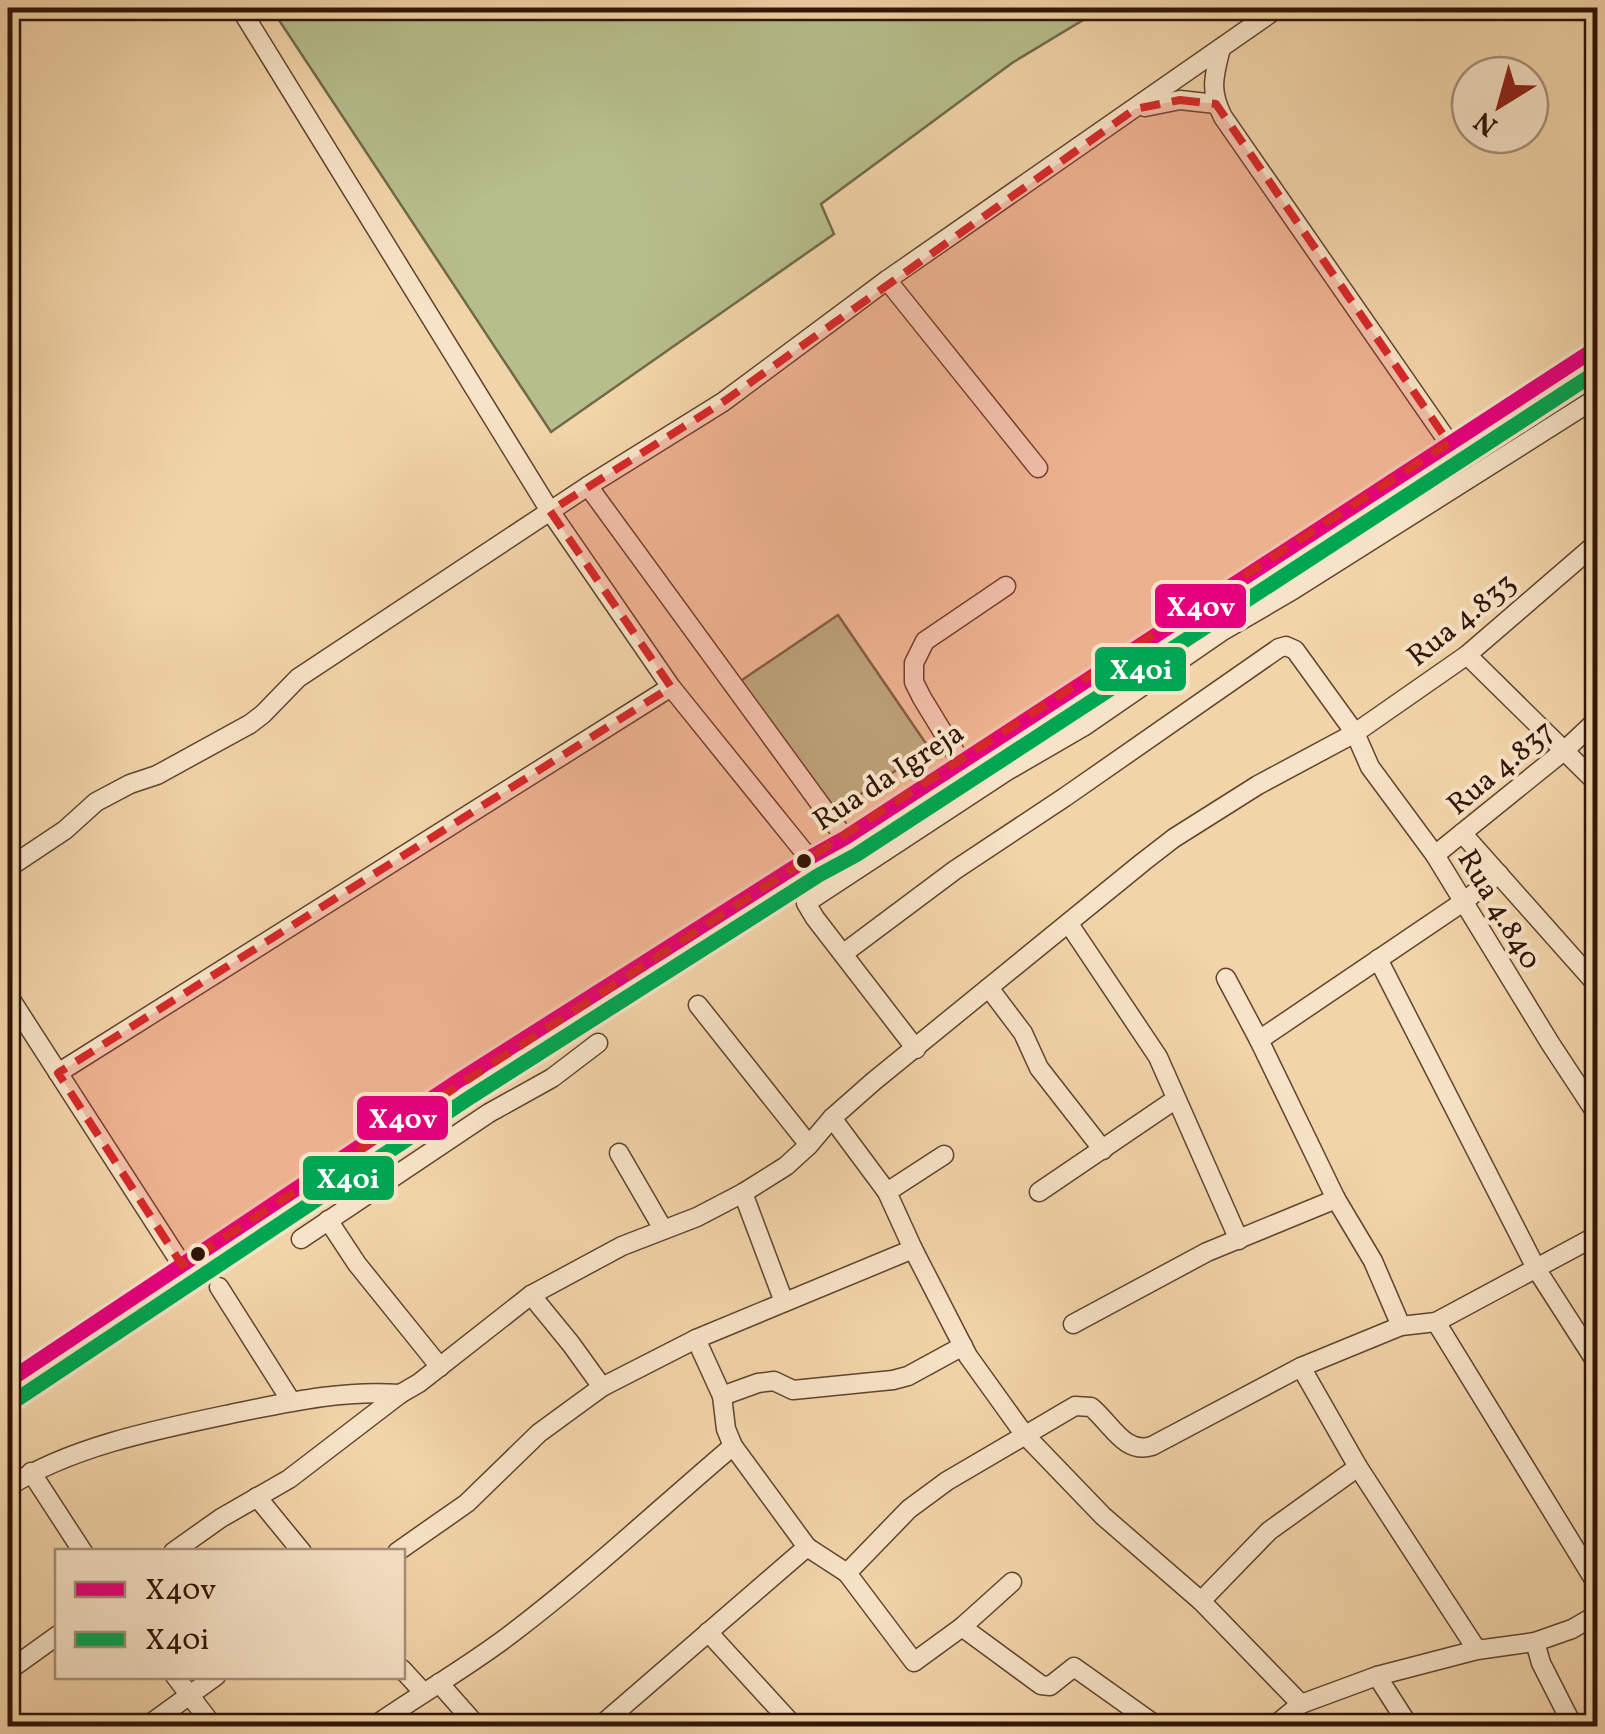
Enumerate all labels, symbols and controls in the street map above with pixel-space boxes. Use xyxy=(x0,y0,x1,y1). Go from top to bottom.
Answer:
north arrow xyxy=(1450,55,1550,155)
text: N xyxy=(1467,101,1506,145)
street label: Rua 4.833 xyxy=(1399,564,1526,678)
line badge: X40v xyxy=(1153,582,1248,630)
text: X40v xyxy=(1167,589,1236,628)
line badge: X40i xyxy=(1093,645,1188,693)
text: X40i xyxy=(1109,652,1173,691)
street label: Rua 4.837 xyxy=(1439,711,1564,826)
street label: Rua da Igreja xyxy=(805,713,973,842)
street label: Rua 4.840 xyxy=(1446,842,1551,978)
unlabelled marker xyxy=(794,851,814,871)
line badge: X40v xyxy=(355,1094,450,1142)
text: X40v xyxy=(369,1101,438,1140)
line badge: X40i xyxy=(301,1154,396,1202)
text: X40i xyxy=(316,1161,380,1200)
unlabelled marker xyxy=(188,1244,208,1264)
legend xyxy=(55,1549,405,1679)
text: X40v xyxy=(145,1570,216,1612)
text: X40i xyxy=(145,1620,209,1662)

